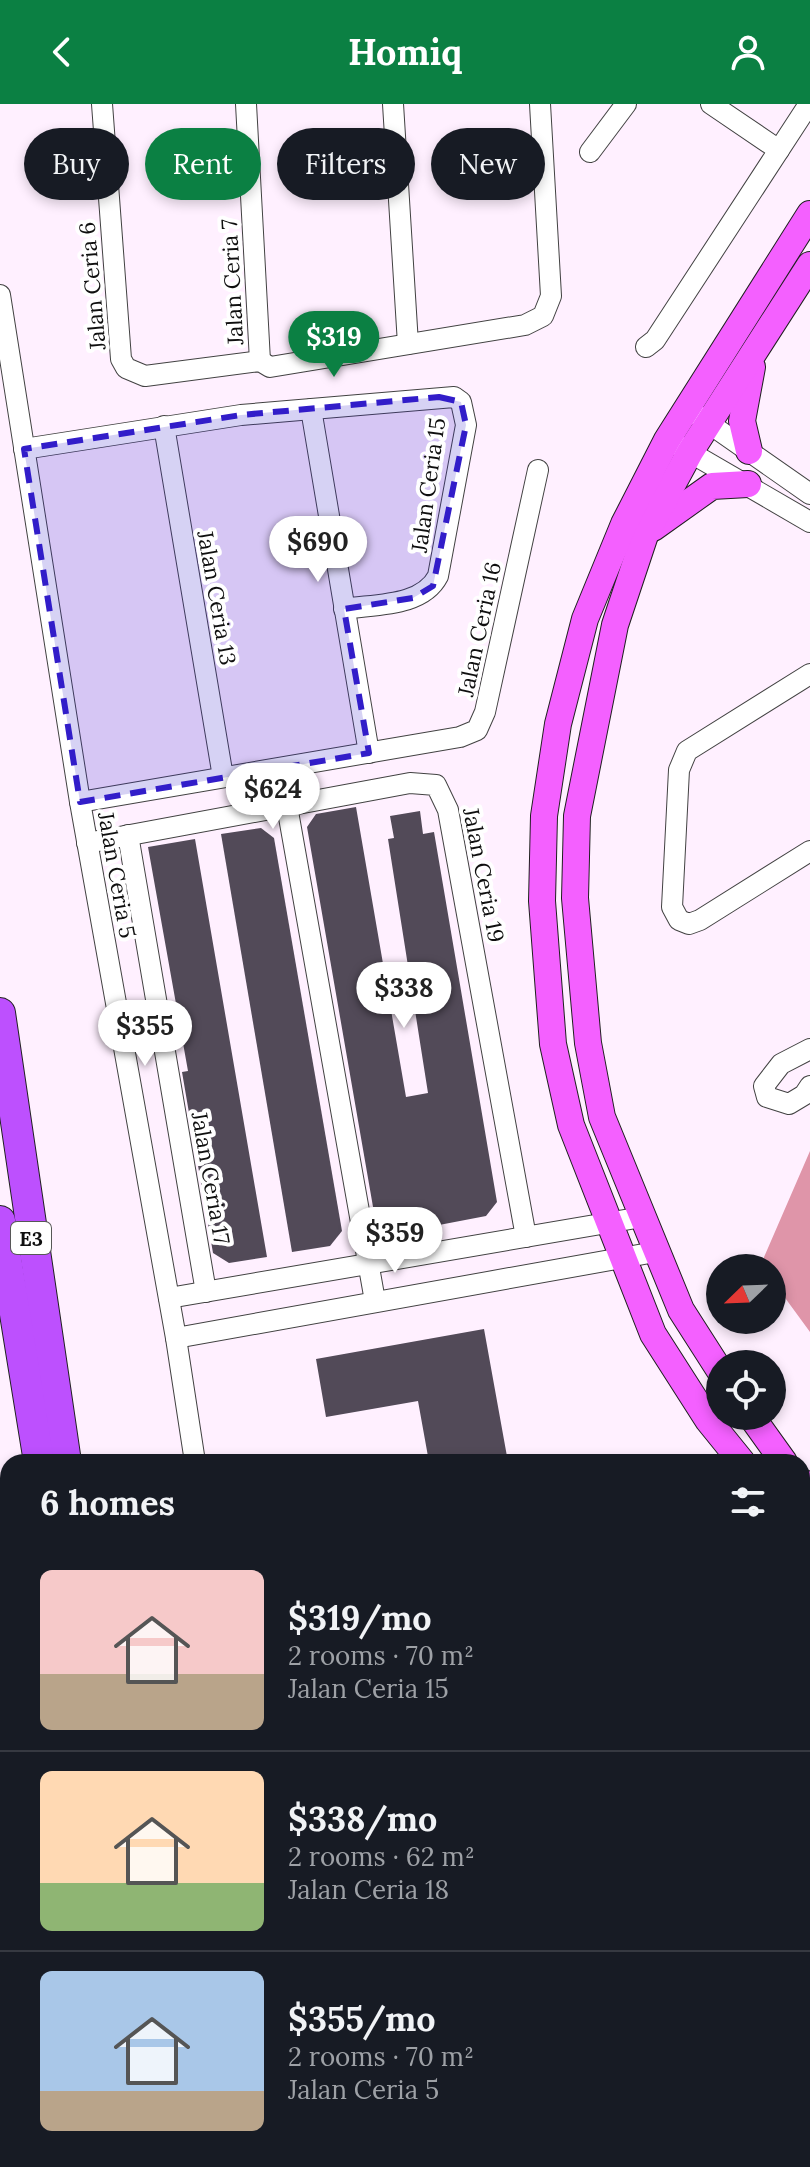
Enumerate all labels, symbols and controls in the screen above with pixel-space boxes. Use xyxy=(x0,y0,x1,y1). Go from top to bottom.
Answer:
text: Homiq xyxy=(348,29,462,75)
icon: back xyxy=(40,30,84,74)
icon: person xyxy=(726,30,770,74)
chip: Buy xyxy=(24,128,129,200)
chip: Rent xyxy=(145,128,261,200)
chip: Filters xyxy=(277,128,415,200)
chip: New xyxy=(431,128,545,200)
street label: Jalan Ceria 7 xyxy=(215,218,249,347)
street label: Jalan Ceria 6 xyxy=(72,221,112,352)
pin: $319 xyxy=(287,311,381,379)
text: $319 xyxy=(306,320,362,353)
street label: Jalan Ceria 15 xyxy=(405,416,451,555)
pin: $690 xyxy=(271,516,365,584)
text: $690 xyxy=(287,525,349,558)
street label: Jalan Ceria 13 xyxy=(191,528,243,667)
street label: Jalan Ceria 16 xyxy=(451,559,507,700)
pin: $624 xyxy=(226,763,320,831)
text: $624 xyxy=(244,772,302,805)
street label: Jalan Ceria 19 xyxy=(457,804,511,945)
street label: Jalan Ceria 5 xyxy=(92,809,142,940)
pin: $338 xyxy=(357,962,451,1030)
text: $338 xyxy=(374,971,434,1004)
pin: $355 xyxy=(98,1000,192,1068)
text: $355 xyxy=(116,1009,174,1042)
street label: Jalan Ceria 17 xyxy=(185,1109,236,1246)
pin: $359 xyxy=(348,1207,442,1275)
text: $359 xyxy=(366,1216,424,1249)
road number: E3 xyxy=(11,1222,51,1254)
north arrow xyxy=(706,1254,786,1334)
map controls xyxy=(706,1254,786,1430)
button: locate xyxy=(706,1350,786,1430)
icon: filters xyxy=(726,1480,770,1524)
text: 6 homes xyxy=(40,1481,175,1524)
text: $319/mo xyxy=(288,1596,432,1639)
icon: home xyxy=(104,1602,200,1698)
text: 2 rooms · 70 m² xyxy=(288,1639,474,1672)
text: Jalan Ceria 15 xyxy=(288,1672,449,1705)
text: $338/mo xyxy=(288,1797,437,1840)
icon: home xyxy=(104,1803,200,1899)
text: 2 rooms · 62 m² xyxy=(288,1840,475,1873)
text: Jalan Ceria 18 xyxy=(288,1873,449,1906)
text: $355/mo xyxy=(288,1997,435,2040)
icon: home xyxy=(104,2003,200,2099)
text: 2 rooms · 70 m² xyxy=(288,2040,474,2073)
text: Jalan Ceria 5 xyxy=(288,2073,439,2106)

